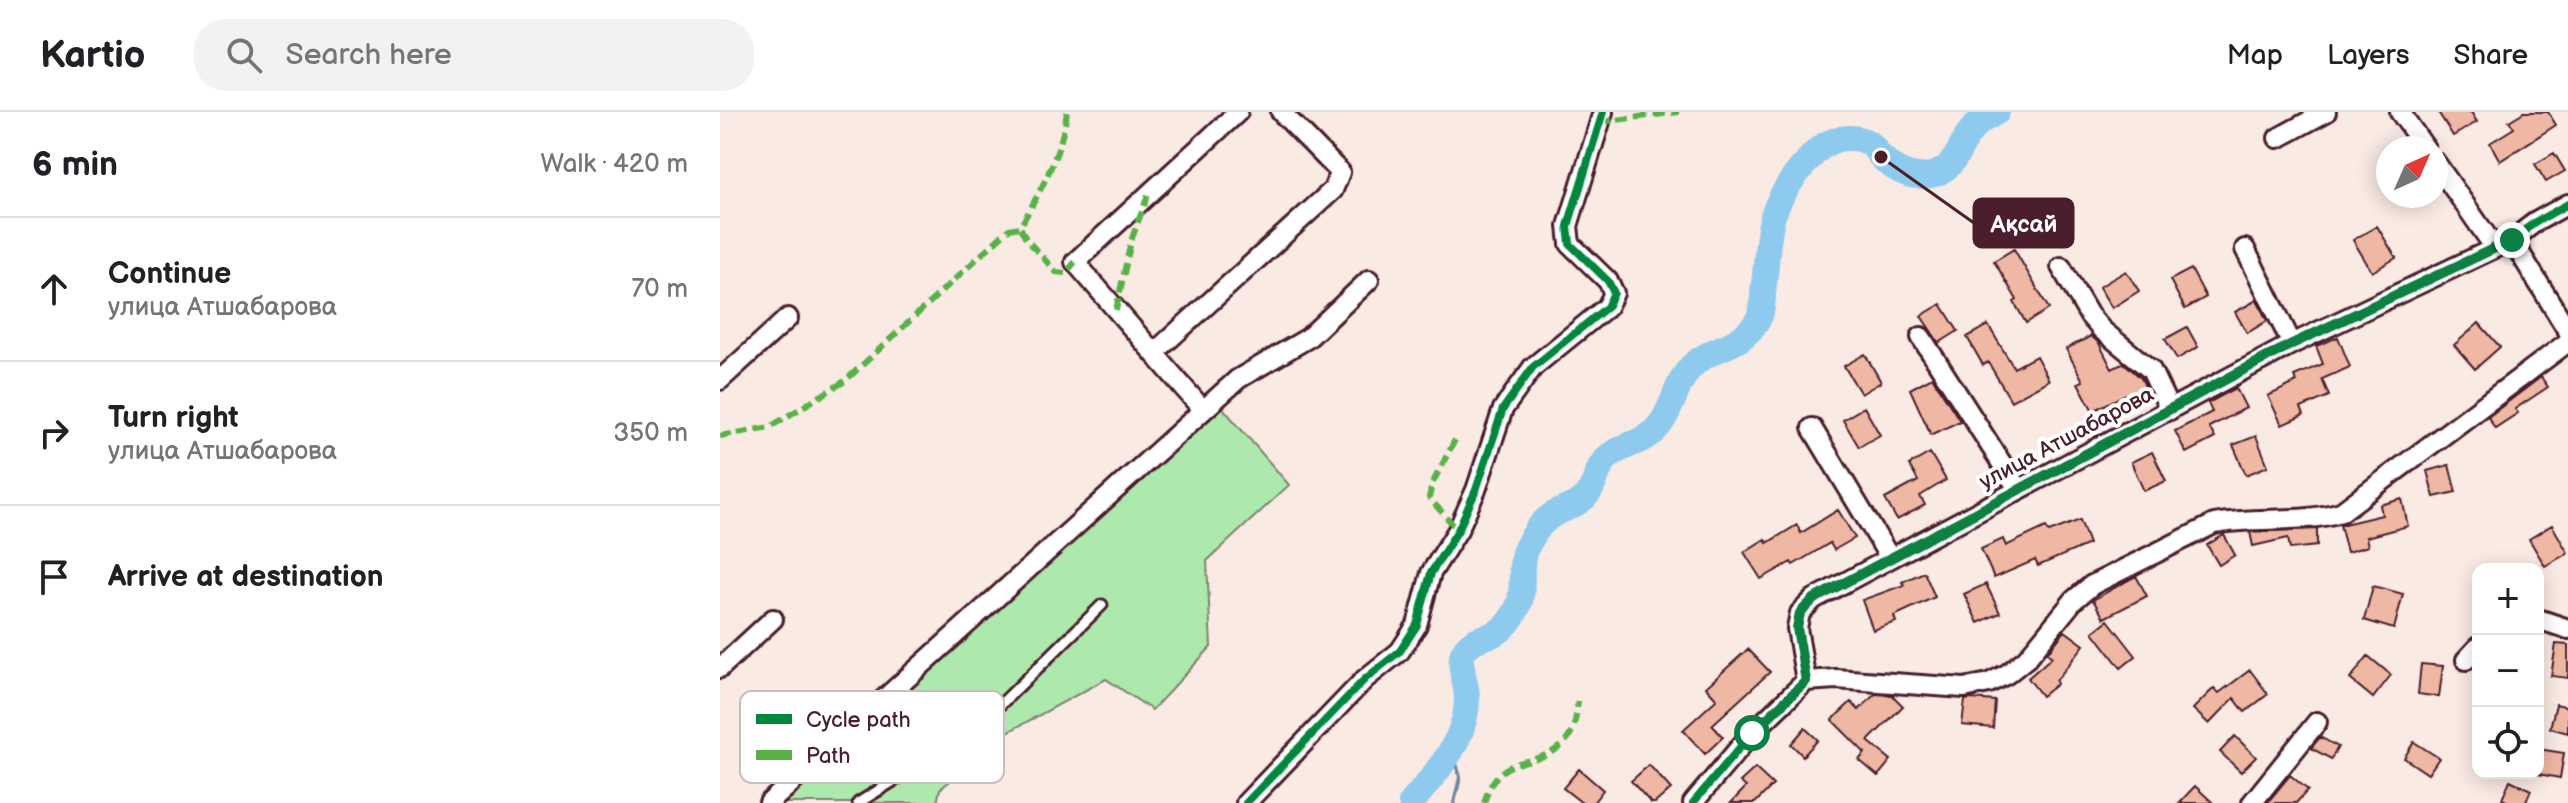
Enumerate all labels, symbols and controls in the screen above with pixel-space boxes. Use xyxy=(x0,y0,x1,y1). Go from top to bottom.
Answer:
search box xyxy=(194,19,754,91)
text: Kartio xyxy=(40,33,146,78)
icon: search xyxy=(222,33,266,77)
text: Search here xyxy=(286,37,452,73)
text: Map xyxy=(2227,39,2283,72)
text: Layers xyxy=(2327,39,2410,72)
text: Share xyxy=(2454,39,2528,72)
north arrow xyxy=(2376,136,2448,208)
text: 6 min xyxy=(32,144,118,185)
text: Walk · 420 m xyxy=(541,149,688,180)
callout: Ақсай xyxy=(1974,199,2073,247)
text: Ақсай xyxy=(1990,210,2057,239)
route end xyxy=(2494,222,2530,258)
text: Continue xyxy=(108,256,231,292)
icon: ahead xyxy=(32,267,76,311)
text: 70 m xyxy=(631,274,688,305)
text: улица Атшабарова xyxy=(108,292,337,323)
street label: улица Атшабарова xyxy=(1975,381,2159,496)
text: Turn right xyxy=(108,400,239,436)
icon: right xyxy=(32,411,76,455)
text: 350 m xyxy=(613,418,688,449)
text: улица Атшабарова xyxy=(108,436,337,467)
icon: arrive xyxy=(32,555,76,599)
text: Arrive at destination xyxy=(108,559,384,595)
map controls xyxy=(2472,563,2544,779)
button: + xyxy=(2472,563,2544,635)
button: − xyxy=(2472,635,2544,707)
legend xyxy=(740,691,1004,783)
text: Cycle path xyxy=(806,707,911,734)
button: locate xyxy=(2472,707,2544,779)
route start xyxy=(1734,715,1770,751)
text: Path xyxy=(806,743,850,770)

